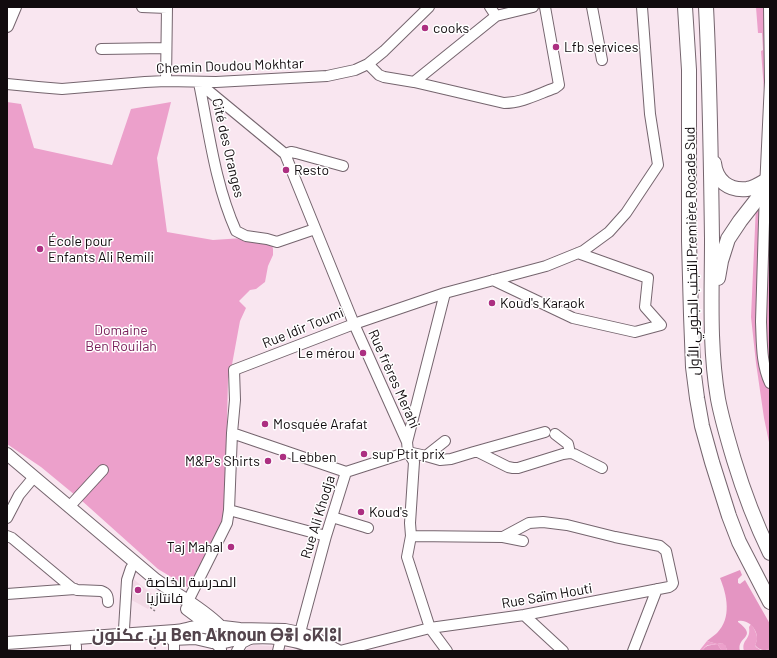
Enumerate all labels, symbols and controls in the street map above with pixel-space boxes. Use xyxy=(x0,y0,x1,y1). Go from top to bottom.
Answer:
place label: cooks xyxy=(433,20,469,36)
marker: cooks xyxy=(420,23,430,33)
place label: Lfb services xyxy=(564,39,638,55)
marker: Lfb services xyxy=(551,42,561,52)
street label: Chemin Doudou Mokhtar xyxy=(156,55,304,77)
street label: Cité des Oranges xyxy=(208,97,248,199)
street label: التجنب الجنوبي الأول Première Rocade Sud xyxy=(681,127,703,375)
place label: Resto xyxy=(294,162,329,178)
marker: Resto xyxy=(281,165,291,175)
place label: École pour Enfants Ali Remili xyxy=(48,233,154,266)
marker: École pour Enfants Ali Remili xyxy=(35,244,45,254)
place label: Koud's Karaok xyxy=(500,295,585,311)
marker: Koud's Karaok xyxy=(487,298,497,308)
street label: Rue Idir Toumi xyxy=(260,304,346,352)
park label: Domaine Ben Rouilah xyxy=(85,322,157,354)
street label: Rue frères Merahi xyxy=(365,327,423,431)
place label: Le mérou xyxy=(298,345,355,361)
marker: Le mérou xyxy=(358,348,368,358)
place label: Mosquée Arafat xyxy=(273,416,368,432)
marker: Mosquée Arafat xyxy=(260,419,270,429)
place label: sup Ptit prix xyxy=(372,446,445,462)
place label: Lebben xyxy=(291,449,337,465)
marker: sup Ptit prix xyxy=(359,449,369,459)
marker: Lebben xyxy=(278,452,288,462)
place label: M&P's Shirts xyxy=(185,453,260,469)
marker: M&P's Shirts xyxy=(263,456,273,466)
street label: Rue Ali Khodja xyxy=(297,473,339,561)
place label: Koud's xyxy=(369,504,408,520)
marker: Koud's xyxy=(356,507,366,517)
place label: Taj Mahal xyxy=(167,539,223,555)
marker: Taj Mahal xyxy=(226,542,236,552)
place label: المدرسة الخاصة فانتازيا xyxy=(146,574,236,606)
street label: Rue Saïm Houti xyxy=(500,580,594,612)
marker: المدرسة الخاصة فانتازيا xyxy=(133,585,143,595)
district label: بن عكنون Ben Aknoun ⴱⴻⵏ ⴰⴽⵏⵓⵏ xyxy=(92,624,342,646)

